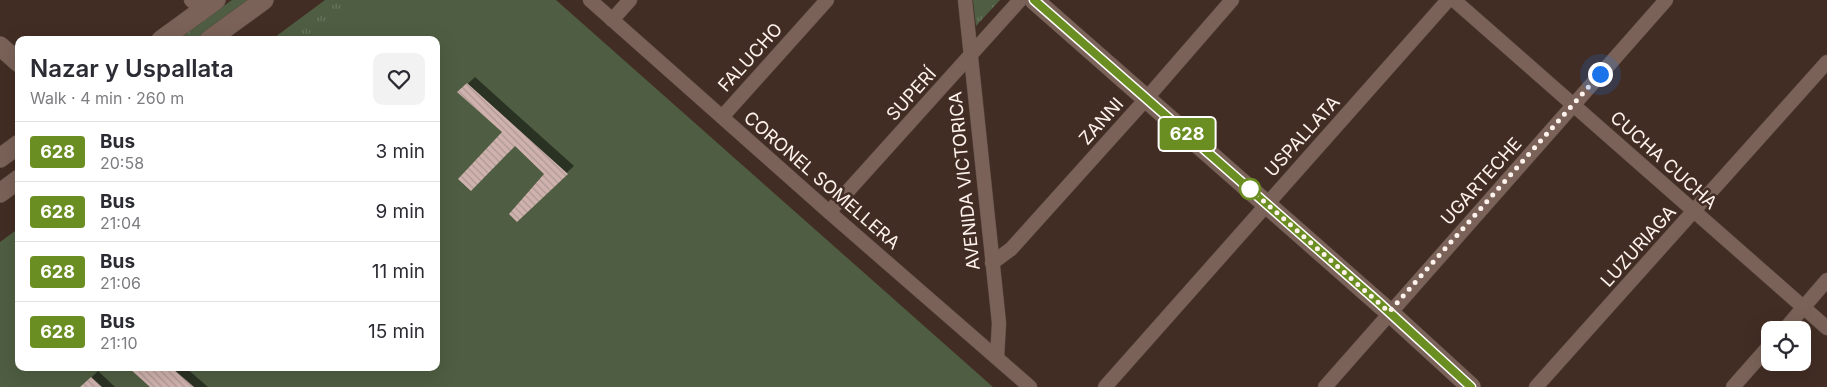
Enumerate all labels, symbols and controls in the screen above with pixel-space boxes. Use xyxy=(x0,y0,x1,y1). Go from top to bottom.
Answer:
street label: FALUCHO xyxy=(714,18,786,96)
button: heart xyxy=(373,53,425,105)
text: Nazar y Uspallata xyxy=(30,54,234,83)
your location xyxy=(1588,62,1613,87)
street label: SUPERÍ xyxy=(881,63,940,125)
text: Walk · 4 min · 260 m xyxy=(30,88,184,108)
street label: AVENIDA VICTORICA xyxy=(944,91,984,271)
street label: USPALLATA xyxy=(1260,91,1344,181)
street label: ZANNI xyxy=(1075,93,1127,149)
street label: CORONEL SOMELLERA xyxy=(740,107,904,253)
street label: CUCHA CUCHA xyxy=(1606,107,1722,213)
line badge: 628 xyxy=(1158,118,1216,150)
text: 628 xyxy=(1170,123,1204,144)
text: Bus xyxy=(100,130,135,153)
street label: UGARTECHE xyxy=(1436,133,1526,229)
text: 3 min xyxy=(375,140,425,163)
text: 628 xyxy=(40,141,75,162)
text: 20:58 xyxy=(100,153,144,173)
unlabelled marker xyxy=(1239,178,1261,200)
text: Bus xyxy=(100,190,135,213)
text: 9 min xyxy=(375,200,425,223)
text: 628 xyxy=(40,201,75,222)
street label: LUZURIAGA xyxy=(1596,201,1680,291)
text: 21:04 xyxy=(100,213,141,233)
text: Bus xyxy=(100,250,135,273)
text: 11 min xyxy=(372,260,425,283)
text: 628 xyxy=(40,261,75,282)
text: 21:06 xyxy=(100,273,141,293)
text: Bus xyxy=(100,310,135,333)
text: 15 min xyxy=(368,320,425,343)
text: 628 xyxy=(40,321,75,342)
map controls xyxy=(1761,321,1811,371)
button: locate xyxy=(1761,321,1811,371)
text: 21:10 xyxy=(100,333,137,353)

